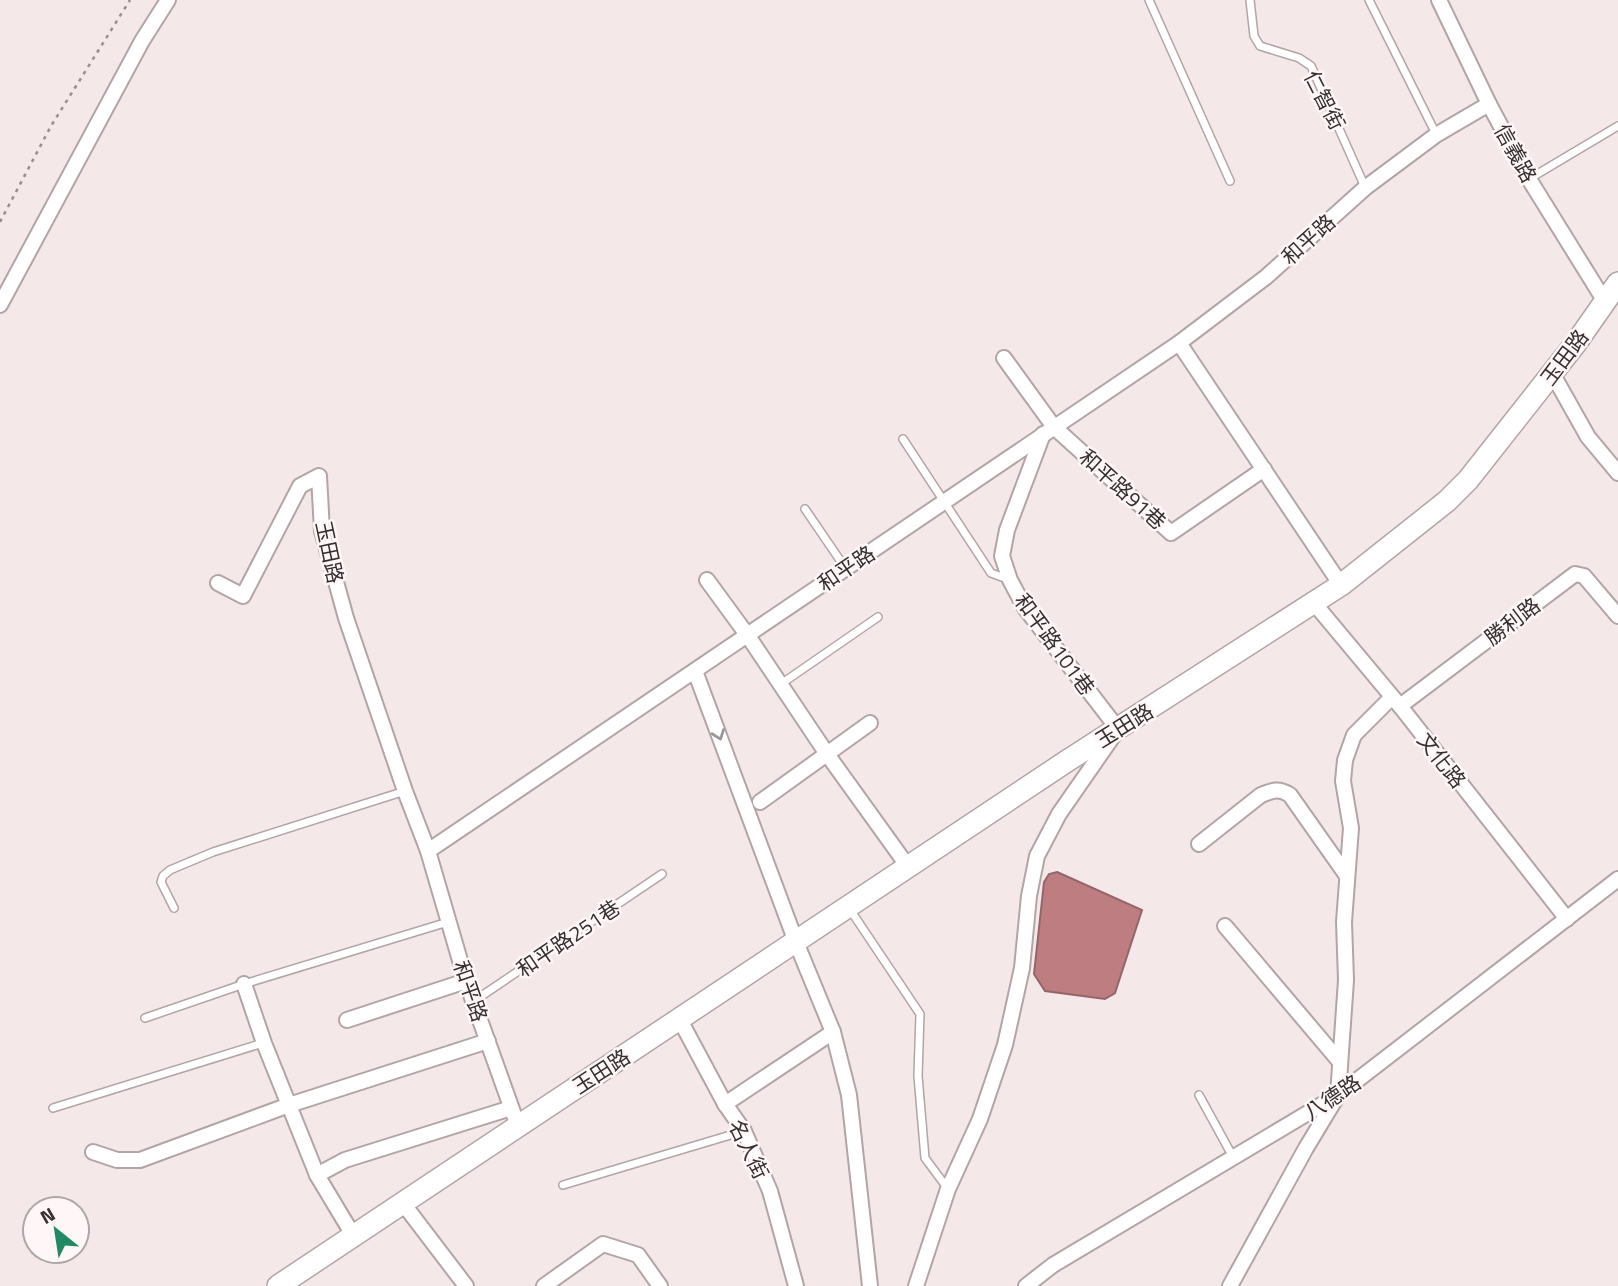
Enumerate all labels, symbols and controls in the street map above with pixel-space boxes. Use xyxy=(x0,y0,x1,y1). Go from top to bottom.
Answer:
street label: 仁智街 xyxy=(1296,65,1354,135)
street label: 信義路 xyxy=(1487,118,1545,188)
street label: 和平路 xyxy=(1274,206,1342,272)
street label: 玉田路 xyxy=(1532,322,1596,392)
street label: 和平路91巷 xyxy=(1072,441,1174,537)
street label: 玉田路 xyxy=(308,518,352,586)
street label: 和平路 xyxy=(811,537,881,599)
street label: 和平路101巷 xyxy=(1007,586,1103,702)
street label: 勝利路 xyxy=(1477,589,1547,653)
street label: 玉田路 xyxy=(1089,695,1159,755)
street label: 文化路 xyxy=(1410,725,1474,795)
one-way arrow xyxy=(711,728,725,740)
street label: 和平路251巷 xyxy=(510,891,626,985)
street label: 和平路 xyxy=(446,956,496,1026)
street label: 玉田路 xyxy=(566,1040,636,1102)
street label: 八德路 xyxy=(1297,1066,1367,1128)
street label: 名人街 xyxy=(721,1114,777,1184)
north arrow xyxy=(21,1195,91,1265)
text: N xyxy=(34,1199,60,1231)

